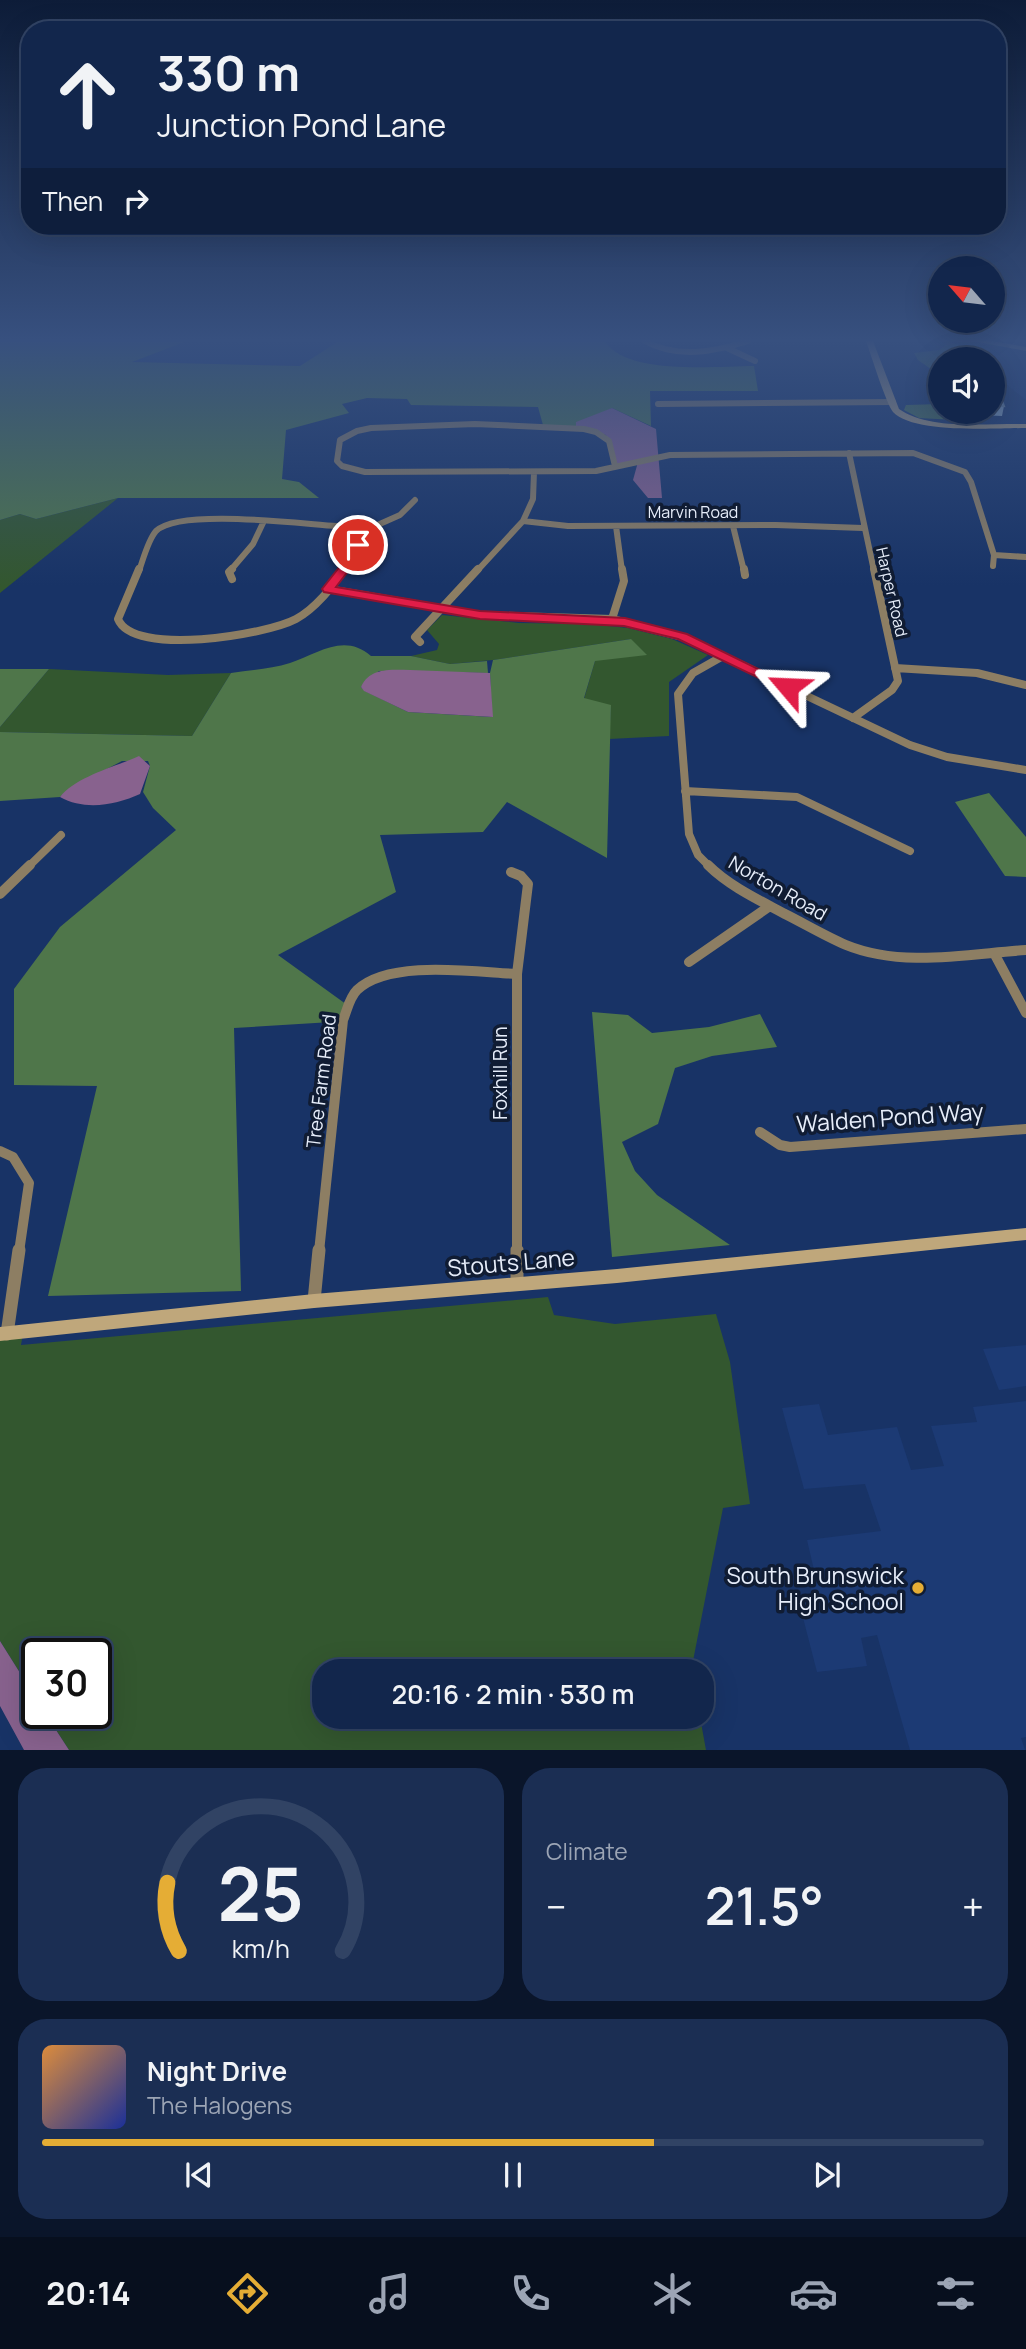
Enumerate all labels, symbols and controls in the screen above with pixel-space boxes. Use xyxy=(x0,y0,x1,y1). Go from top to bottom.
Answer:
text: 330 m xyxy=(157,39,300,106)
icon: ahead xyxy=(42,49,133,140)
text: Junction Pond Lane xyxy=(157,103,446,147)
icon: right xyxy=(117,182,155,220)
text: Then xyxy=(42,183,103,219)
north arrow xyxy=(928,256,1004,332)
map controls xyxy=(928,256,1005,424)
button: sound xyxy=(928,347,1005,424)
street label: Marvin Road xyxy=(648,501,738,523)
pin xyxy=(328,515,388,575)
icon: arrive xyxy=(339,526,377,564)
street label: Harper Road xyxy=(871,545,913,639)
position arrow xyxy=(751,650,825,724)
street label: Norton Road xyxy=(724,849,832,927)
street label: Tree Farm Road xyxy=(300,1013,342,1149)
street label: Foxhill Run xyxy=(487,1026,513,1120)
street label: Walden Pond Way xyxy=(795,1094,985,1140)
street label: Stouts Lane xyxy=(446,1240,576,1284)
place label: South Brunswick High School xyxy=(727,1559,905,1617)
marker: South Brunswick High School xyxy=(910,1580,926,1596)
speed limit sign: 30 xyxy=(21,1638,112,1729)
text: 20:16 · 2 min · 530 m xyxy=(392,1676,634,1712)
text: Climate xyxy=(546,1835,628,1867)
text: 25 xyxy=(218,1843,304,1943)
text: 21.5° xyxy=(705,1870,824,1941)
text: − xyxy=(546,1880,567,1932)
text: + xyxy=(962,1880,984,1932)
text: km/h xyxy=(232,1930,290,1965)
text: Night Drive xyxy=(147,2053,287,2089)
text: The Halogens xyxy=(147,2089,292,2121)
icon: previous xyxy=(180,2156,218,2194)
icon: pause xyxy=(494,2156,532,2194)
icon: next xyxy=(808,2156,846,2194)
icon: directions xyxy=(223,2269,272,2318)
icon: music xyxy=(365,2269,414,2318)
icon: phone xyxy=(506,2269,555,2318)
icon: climate xyxy=(648,2269,697,2318)
icon: car xyxy=(789,2269,838,2318)
icon: filters xyxy=(931,2269,980,2318)
text: 20:14 xyxy=(46,2271,131,2315)

